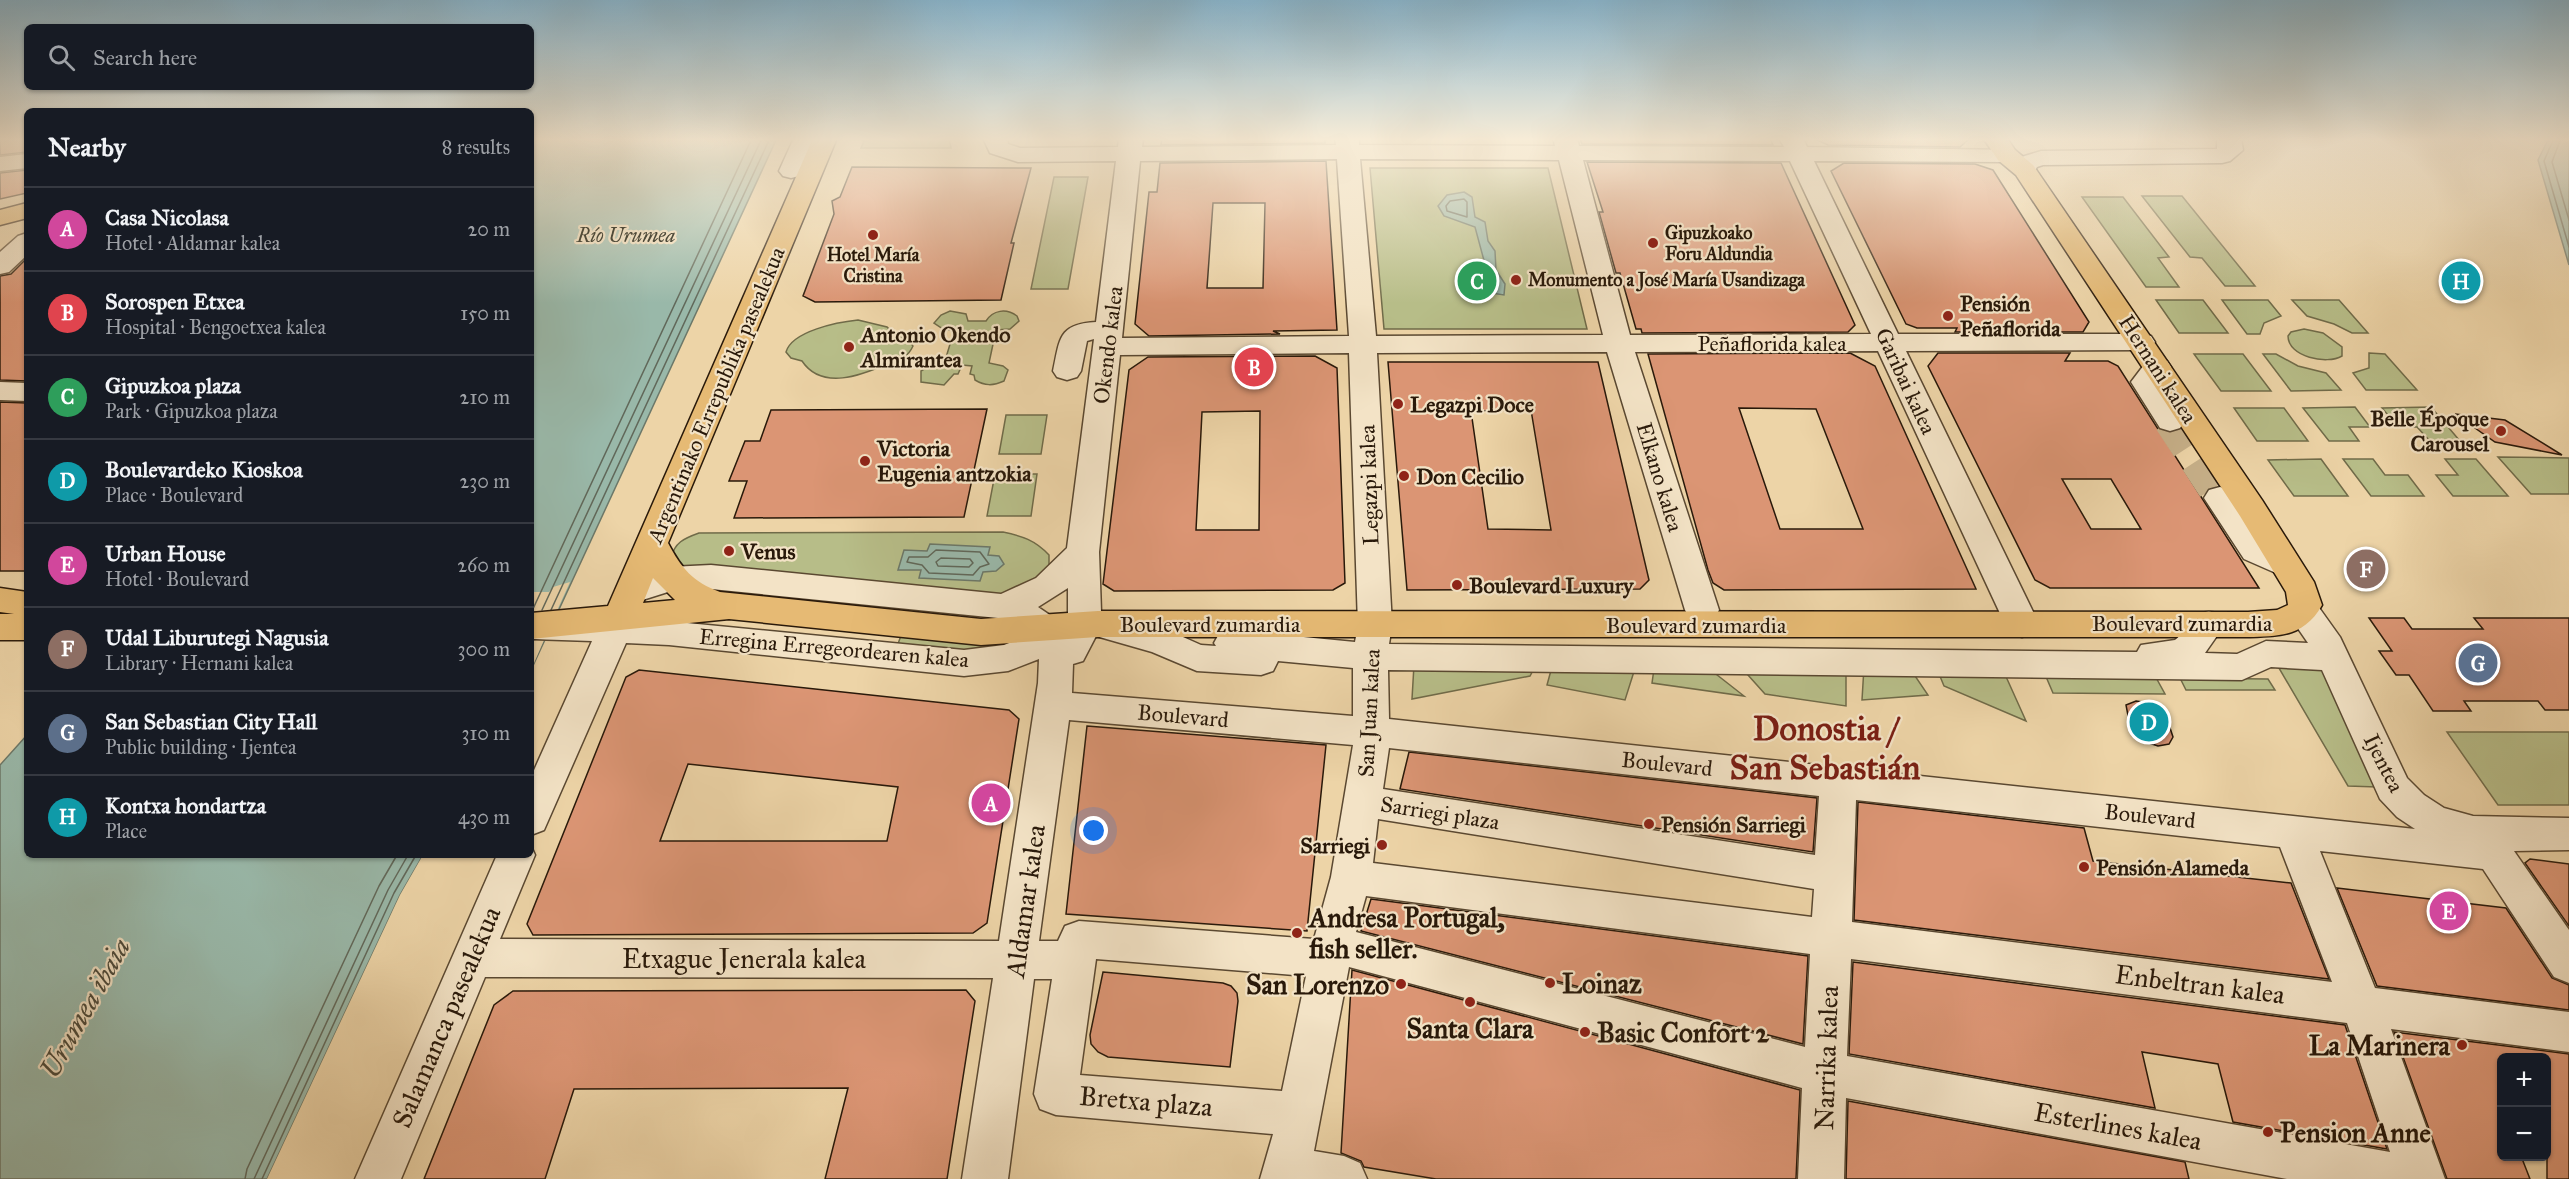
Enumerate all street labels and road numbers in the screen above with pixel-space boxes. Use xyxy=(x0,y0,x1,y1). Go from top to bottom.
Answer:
street label: Argentinako Errepublika pasealekua xyxy=(641,242,791,548)
street label: Okendo kalea xyxy=(1087,284,1129,406)
street label: Hernani kalea xyxy=(2113,310,2203,429)
street label: Garibai kalea xyxy=(1870,324,1943,439)
street label: Peñaflorida kalea xyxy=(1697,330,1847,357)
street label: Elkano kalea xyxy=(1631,419,1690,536)
street label: Legazpi kalea xyxy=(1353,423,1385,546)
street label: Boulevard zumardia xyxy=(2092,610,2273,637)
street label: Boulevard zumardia xyxy=(1120,611,1301,638)
street label: Boulevard zumardia xyxy=(1606,612,1787,639)
street label: Erregina Erregeordearen kalea xyxy=(698,623,971,673)
street label: San Juan kalea xyxy=(1352,647,1386,778)
street label: Boulevard xyxy=(1136,699,1230,733)
street label: Ijentea xyxy=(2358,729,2410,797)
street label: Boulevard xyxy=(1620,746,1714,782)
street label: Sarriegi plaza xyxy=(1379,790,1502,836)
street label: Boulevard xyxy=(2103,798,2197,834)
street label: Aldamar kalea xyxy=(998,822,1052,981)
street label: Salamanca pasealekua xyxy=(384,901,508,1133)
street label: Etxague Jenerala kalea xyxy=(622,942,867,976)
street label: Enbeltran kalea xyxy=(2113,957,2287,1011)
street label: Narrika kalea xyxy=(1807,984,1845,1131)
street label: Bretxa plaza xyxy=(1078,1079,1215,1123)
street label: Esterlines kalea xyxy=(2031,1095,2205,1157)

